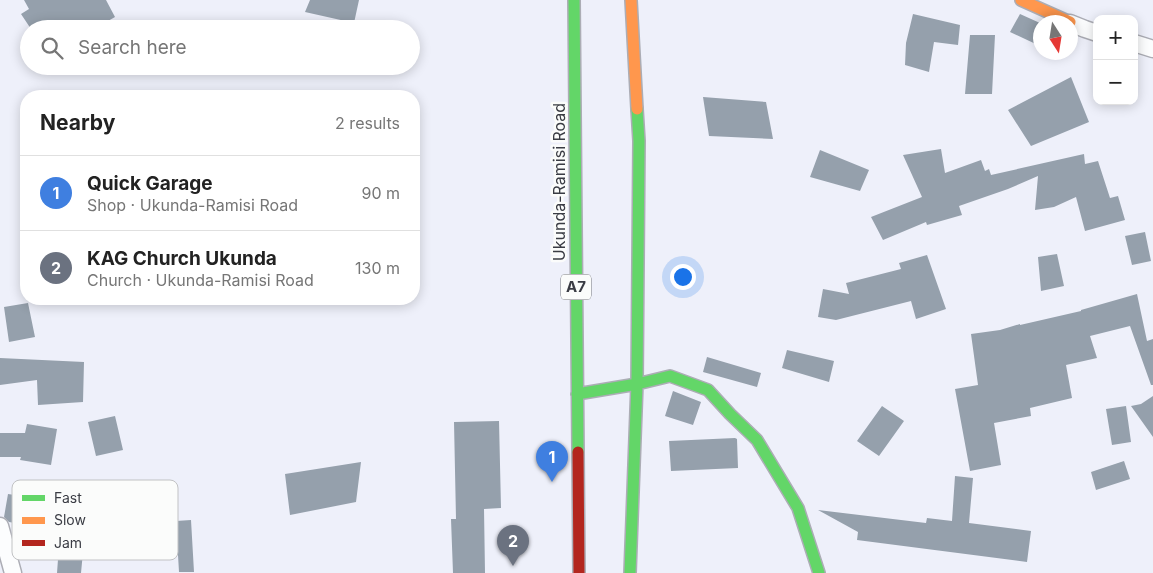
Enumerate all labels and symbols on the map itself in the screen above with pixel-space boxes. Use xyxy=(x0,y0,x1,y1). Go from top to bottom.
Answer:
north arrow xyxy=(1033,15,1078,60)
street label: Ukunda-Ramisi Road xyxy=(549,103,569,261)
your location xyxy=(670,264,696,290)
road number: A7 xyxy=(561,274,591,300)
pin: 1 xyxy=(536,441,568,482)
legend xyxy=(12,480,178,560)
text: Fast xyxy=(54,489,82,506)
text: Slow xyxy=(54,511,86,528)
pin: 2 xyxy=(497,525,529,566)
text: Jam xyxy=(54,534,82,551)

